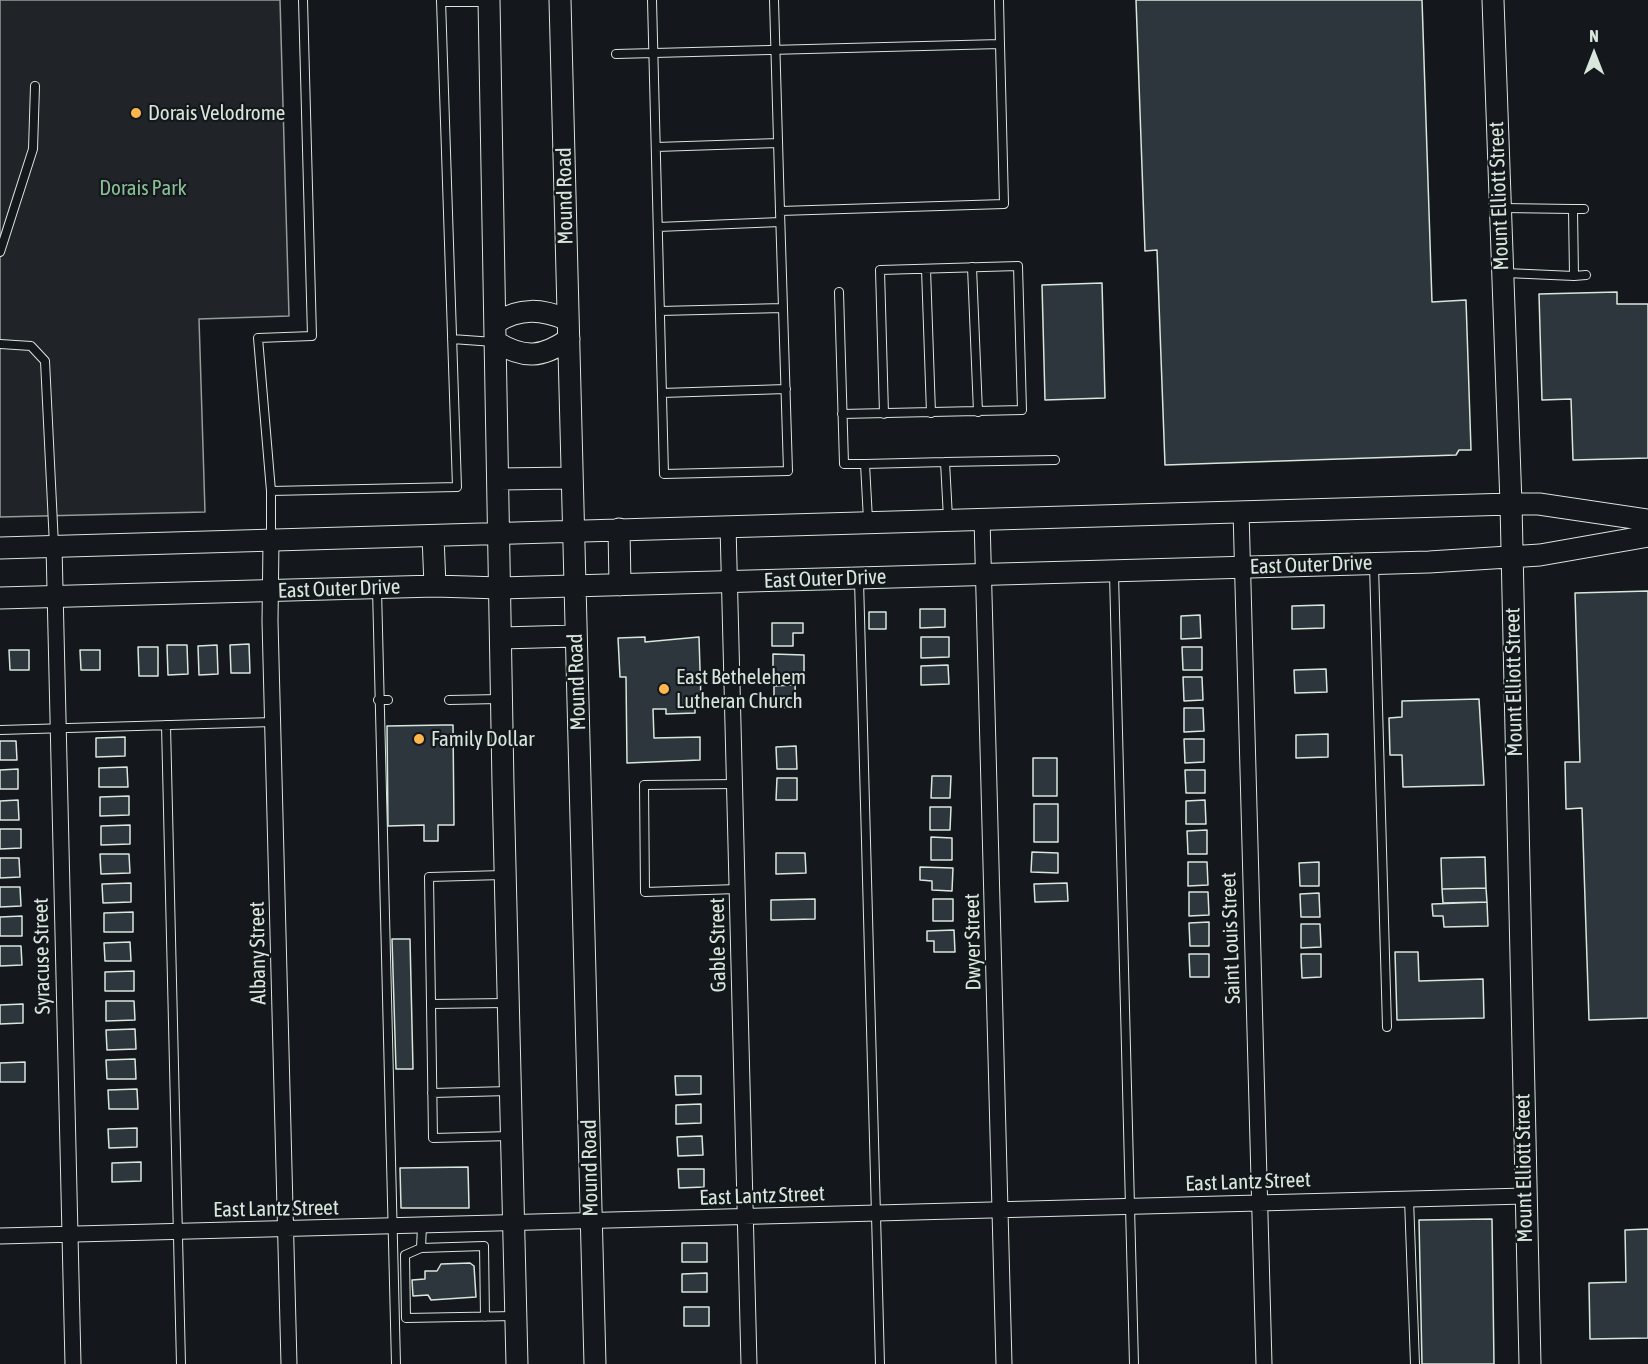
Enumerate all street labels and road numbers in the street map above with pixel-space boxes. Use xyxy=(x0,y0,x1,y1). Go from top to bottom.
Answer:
street label: Mount Elliott Street xyxy=(1484,121,1514,271)
street label: Mound Road xyxy=(552,147,578,245)
street label: East Outer Drive xyxy=(1249,550,1373,580)
street label: East Outer Drive xyxy=(763,564,887,594)
street label: East Outer Drive xyxy=(277,574,401,604)
street label: Mount Elliott Street xyxy=(1500,607,1528,757)
street label: Mound Road xyxy=(563,633,591,731)
street label: Saint Louis Street xyxy=(1216,872,1246,1004)
street label: Dwyer Street xyxy=(960,893,986,991)
street label: Syracuse Street xyxy=(28,897,56,1015)
street label: Gable Street xyxy=(705,897,731,993)
street label: Albany Street xyxy=(244,901,272,1005)
street label: Mount Elliott Street xyxy=(1510,1093,1538,1243)
street label: Mound Road xyxy=(577,1119,603,1217)
street label: East Lantz Street xyxy=(1185,1167,1311,1197)
street label: East Lantz Street xyxy=(699,1181,825,1211)
street label: East Lantz Street xyxy=(213,1195,339,1223)

